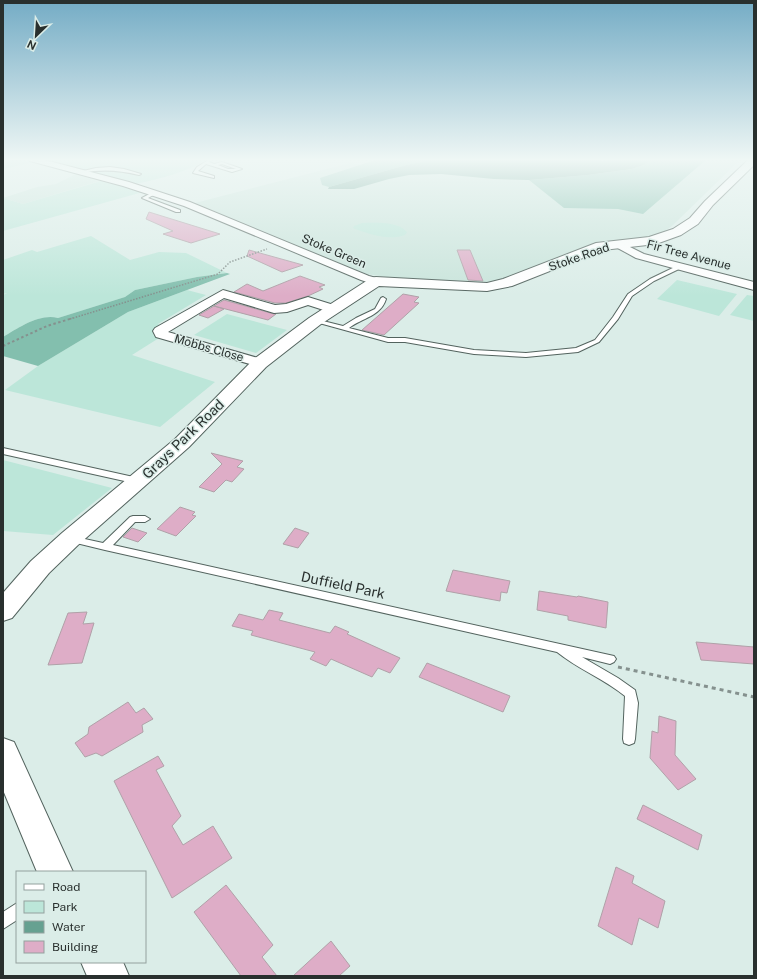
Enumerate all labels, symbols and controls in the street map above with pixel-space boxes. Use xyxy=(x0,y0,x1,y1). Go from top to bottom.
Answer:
north arrow xyxy=(16,16,56,56)
text: N xyxy=(25,38,38,52)
street label: Stoke Green xyxy=(299,231,369,271)
street label: Fir Tree Avenue xyxy=(645,237,733,273)
street label: Stoke Road xyxy=(547,240,611,274)
street label: Mobbs Close xyxy=(173,331,246,365)
street label: Grays Park Road xyxy=(139,396,227,482)
street label: Duffield Park xyxy=(300,568,387,602)
legend xyxy=(16,871,146,963)
text: Road xyxy=(52,880,80,894)
text: Park xyxy=(52,900,78,914)
text: Water xyxy=(52,920,86,934)
text: Building xyxy=(52,940,98,954)

